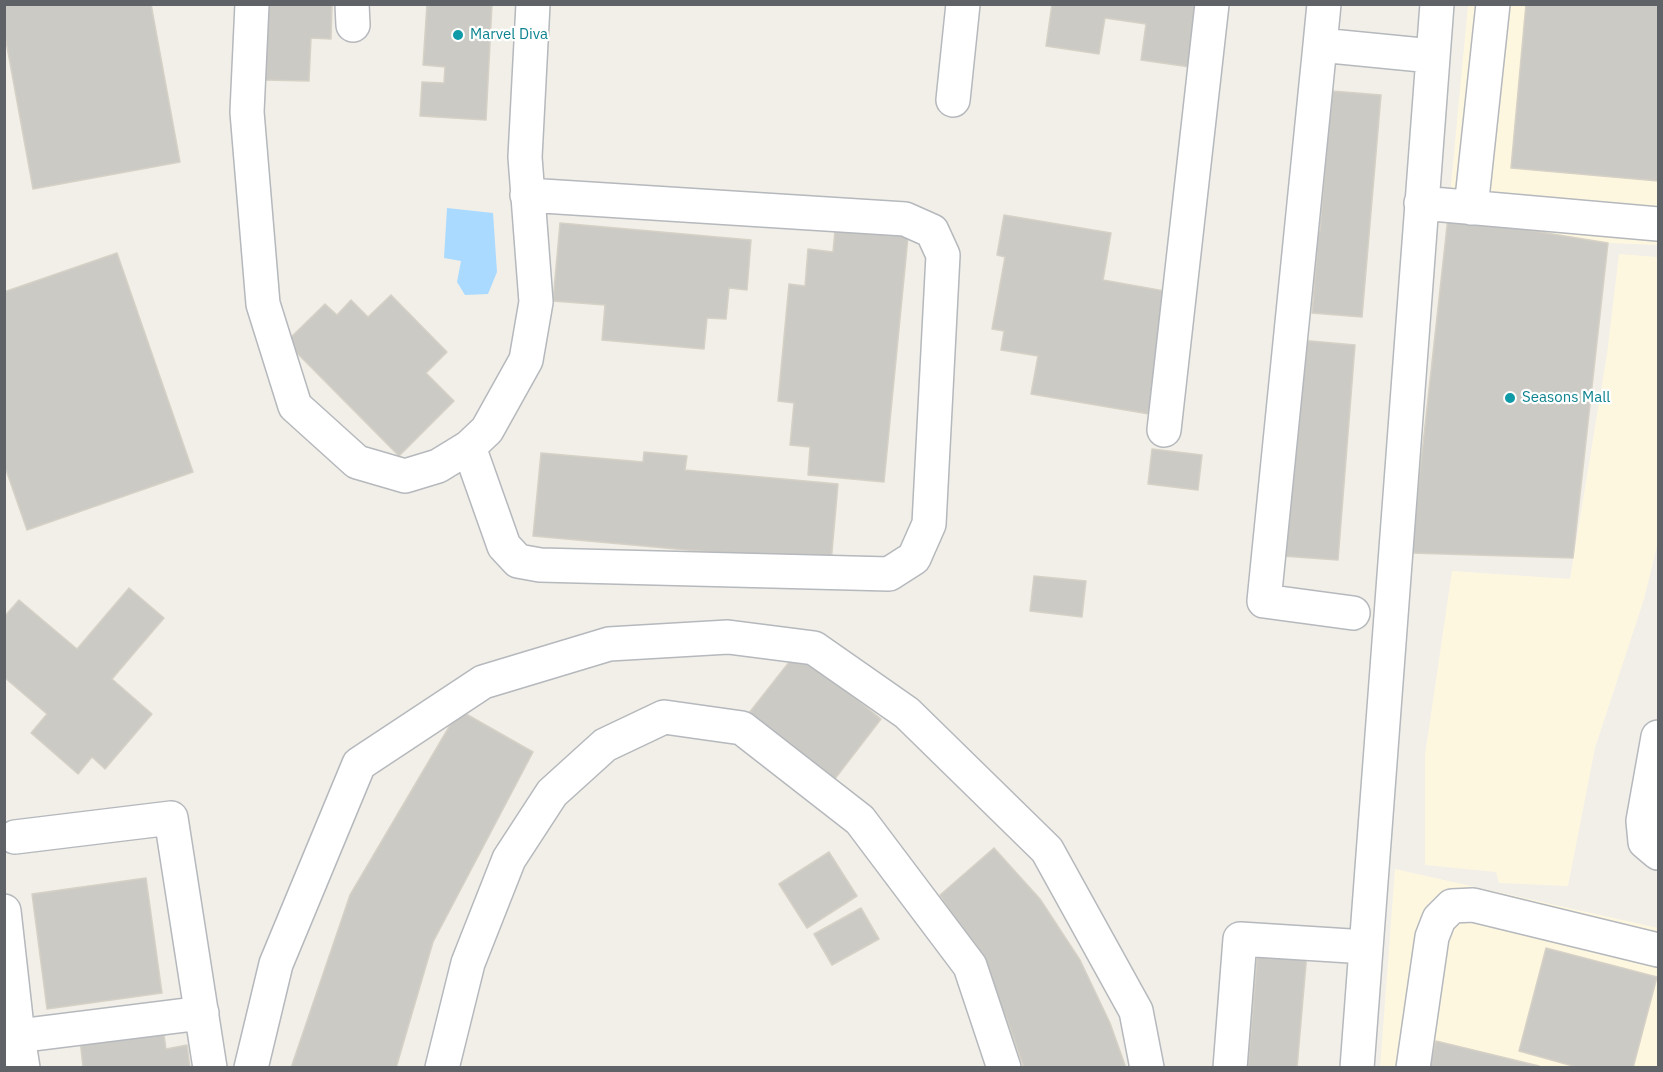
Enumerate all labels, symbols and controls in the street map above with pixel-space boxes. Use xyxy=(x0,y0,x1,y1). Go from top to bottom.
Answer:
place label: Marvel Diva xyxy=(470,26,548,44)
marker: Marvel Diva xyxy=(451,28,465,42)
place label: Seasons Mall xyxy=(1522,389,1610,407)
marker: Seasons Mall xyxy=(1503,391,1517,405)

